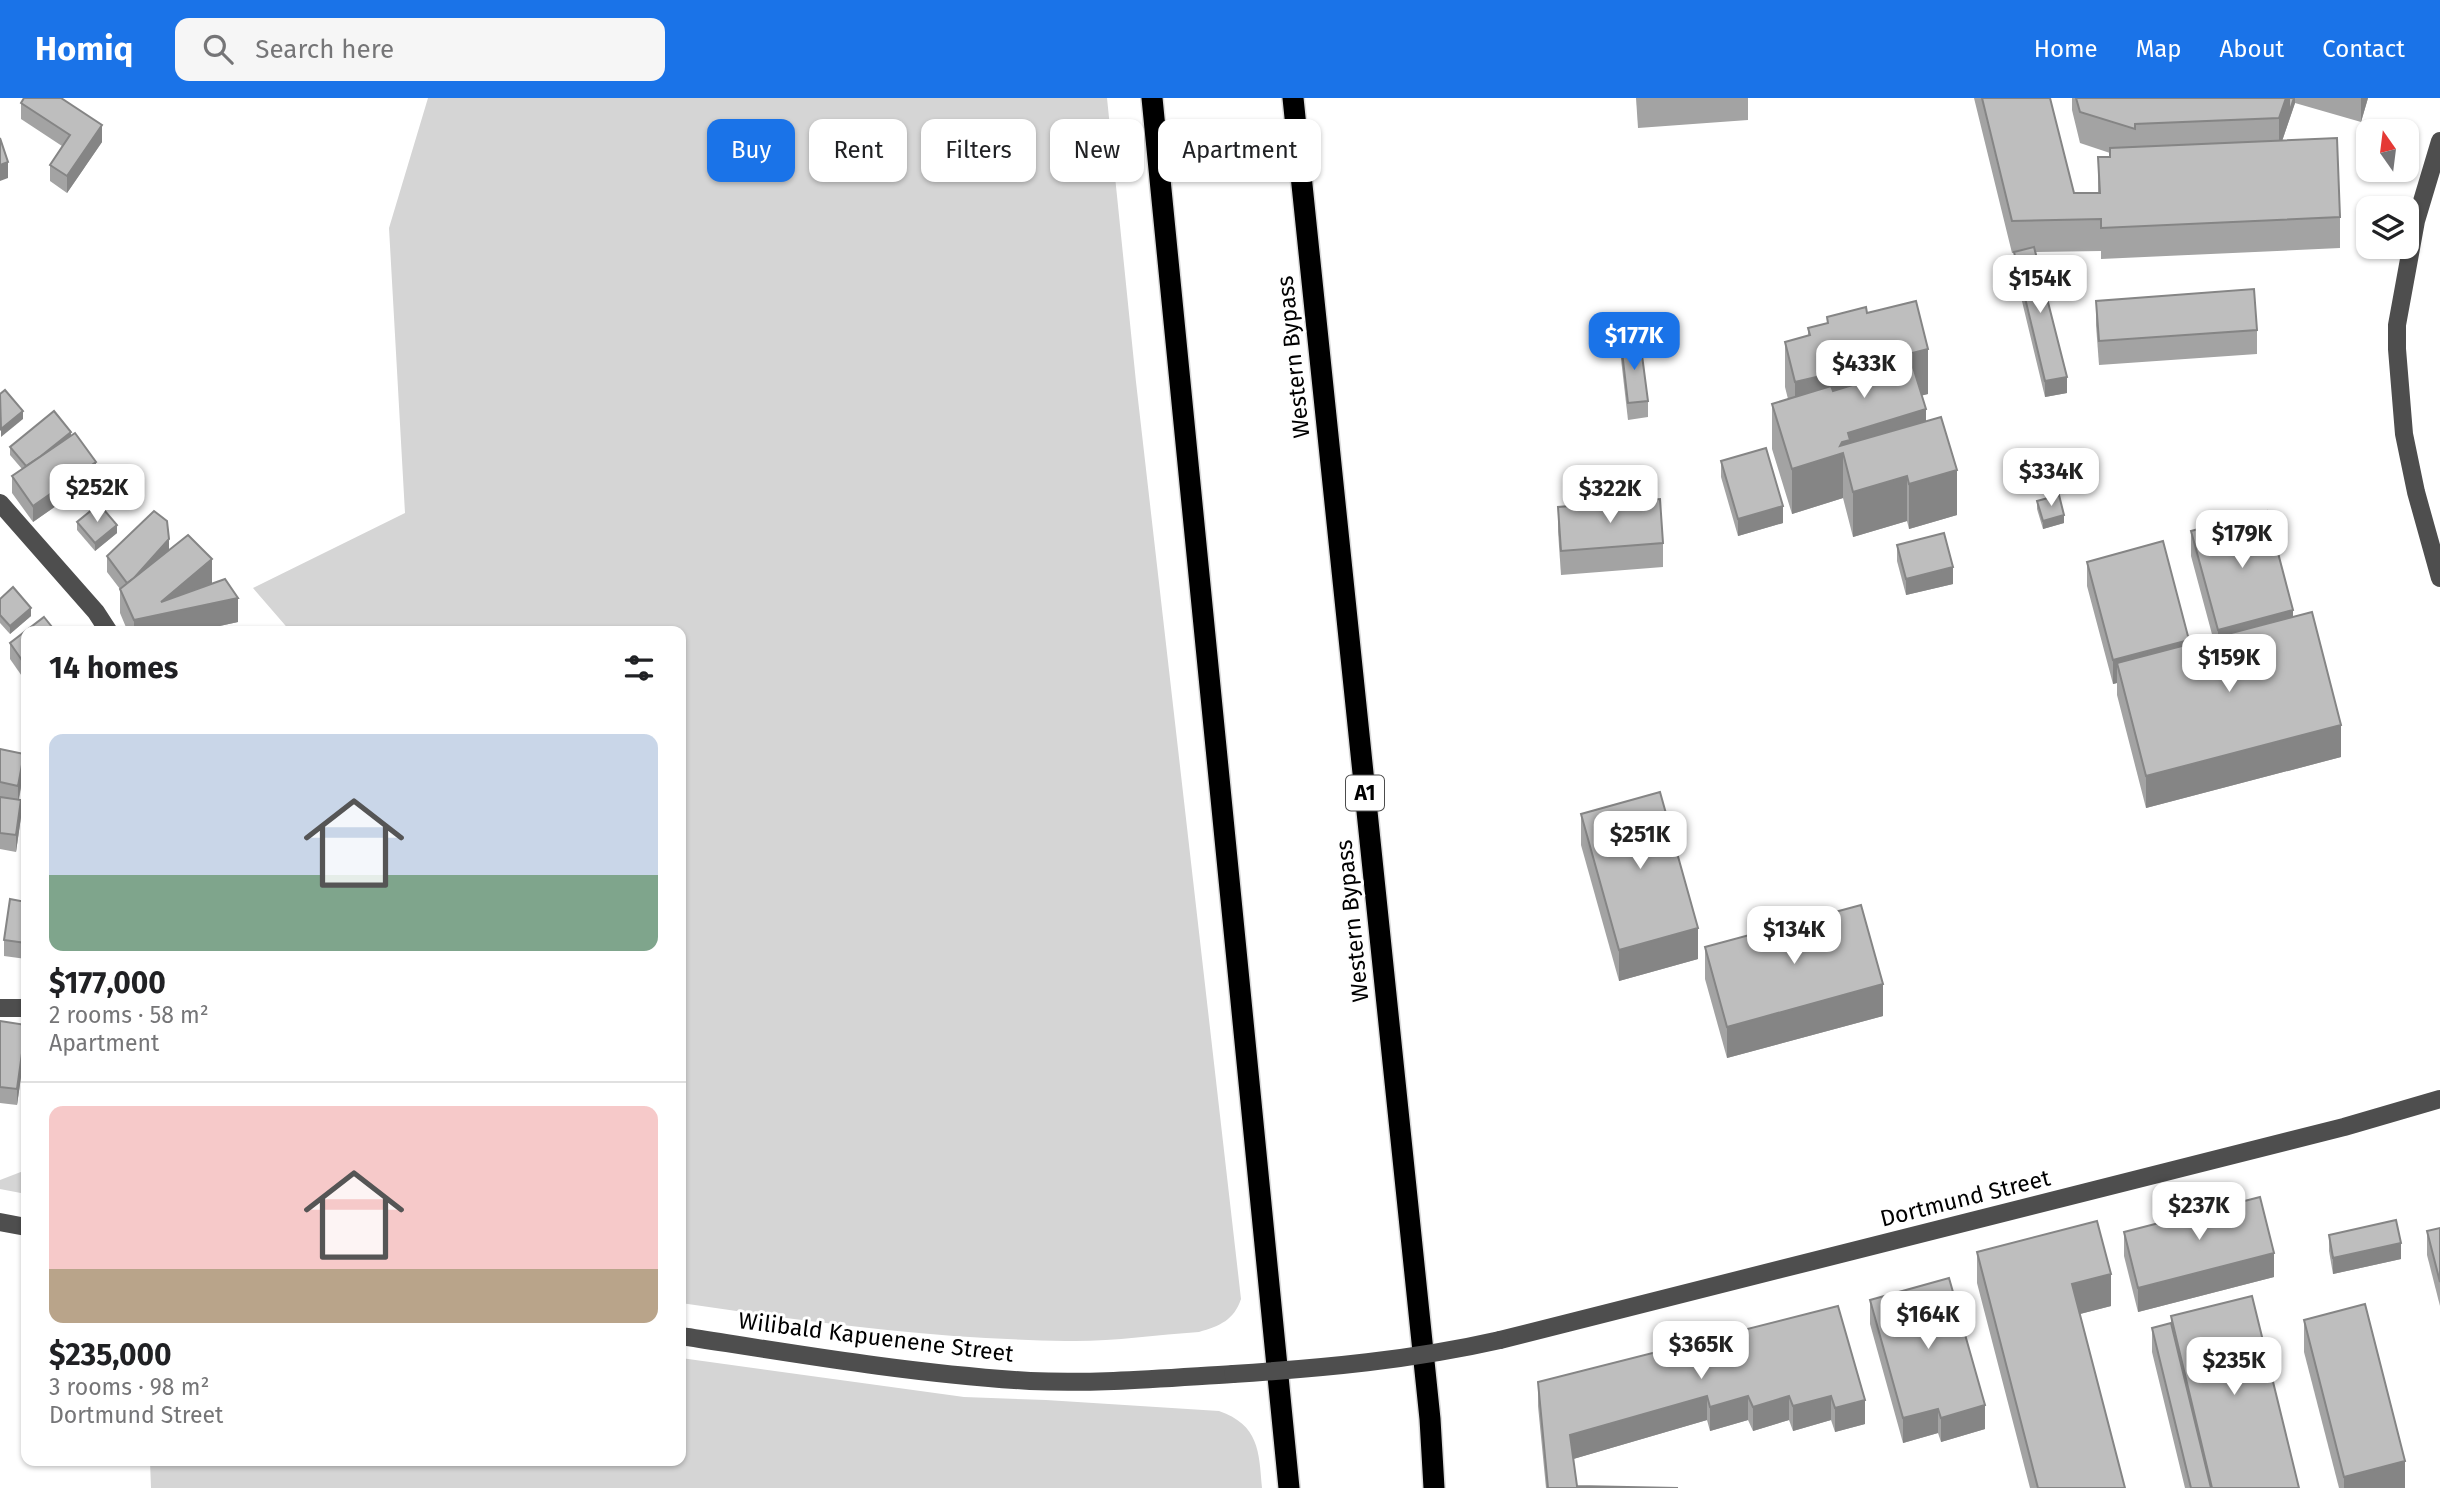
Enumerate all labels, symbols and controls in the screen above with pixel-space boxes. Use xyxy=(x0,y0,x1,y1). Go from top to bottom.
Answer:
search box xyxy=(175,18,665,81)
text: Homiq xyxy=(35,29,133,69)
icon: search xyxy=(199,30,237,68)
text: Search here xyxy=(255,34,394,65)
text: Home xyxy=(2034,35,2098,63)
text: Map xyxy=(2136,35,2182,63)
text: About xyxy=(2220,35,2284,63)
text: Contact xyxy=(2322,35,2405,63)
chip: Buy xyxy=(707,119,795,182)
chip: Rent xyxy=(809,119,907,182)
chip: Filters xyxy=(921,119,1036,182)
chip: New xyxy=(1050,119,1144,182)
chip: Apartment xyxy=(1158,119,1321,182)
north arrow xyxy=(2356,119,2418,182)
map controls xyxy=(2356,119,2419,259)
button: layers xyxy=(2356,196,2419,259)
pin: $154K xyxy=(1991,256,2089,315)
text: $154K xyxy=(2009,264,2071,292)
street label: Western Bypass xyxy=(1271,274,1315,440)
pin: $177K xyxy=(1585,313,1683,372)
text: $177K xyxy=(1605,321,1663,349)
pin: $433K xyxy=(1815,341,1913,400)
text: $433K xyxy=(1832,349,1896,377)
pin: $334K xyxy=(2002,448,2100,508)
text: $334K xyxy=(2019,457,2083,485)
pin: $252K xyxy=(48,464,146,524)
pin: $322K xyxy=(1561,466,1659,525)
text: $252K xyxy=(66,473,128,501)
text: $322K xyxy=(1579,474,1641,502)
pin: $179K xyxy=(2193,510,2291,570)
text: $179K xyxy=(2212,519,2272,547)
pin: $159K xyxy=(2180,634,2278,694)
text: $159K xyxy=(2198,643,2260,671)
icon: filters xyxy=(620,649,658,687)
text: 14 homes xyxy=(49,650,178,686)
road number: A1 xyxy=(1346,776,1384,810)
icon: home xyxy=(291,780,417,906)
pin: $251K xyxy=(1591,812,1689,871)
text: $251K xyxy=(1610,820,1670,848)
street label: Western Bypass xyxy=(1330,838,1374,1004)
pin: $134K xyxy=(1745,906,1843,966)
text: $134K xyxy=(1763,915,1825,943)
text: $177,000 xyxy=(49,965,166,1001)
text: 2 rooms · 58 m² xyxy=(49,1001,209,1029)
text: Apartment xyxy=(49,1029,159,1057)
icon: home xyxy=(291,1152,417,1278)
street label: Dortmund Street xyxy=(1877,1163,2054,1233)
pin: $237K xyxy=(2150,1182,2248,1242)
text: $237K xyxy=(2168,1191,2230,1219)
pin: $164K xyxy=(1879,1292,1977,1351)
text: $164K xyxy=(1897,1300,1960,1328)
street label: Wilibald Kapuenene Street xyxy=(737,1306,1016,1368)
pin: $365K xyxy=(1652,1322,1750,1381)
text: $365K xyxy=(1669,1330,1733,1358)
text: $235,000 xyxy=(49,1337,172,1373)
pin: $235K xyxy=(2185,1338,2283,1397)
text: $235K xyxy=(2202,1346,2266,1374)
text: 3 rooms · 98 m² xyxy=(49,1373,209,1401)
text: Dortmund Street xyxy=(49,1401,223,1429)

